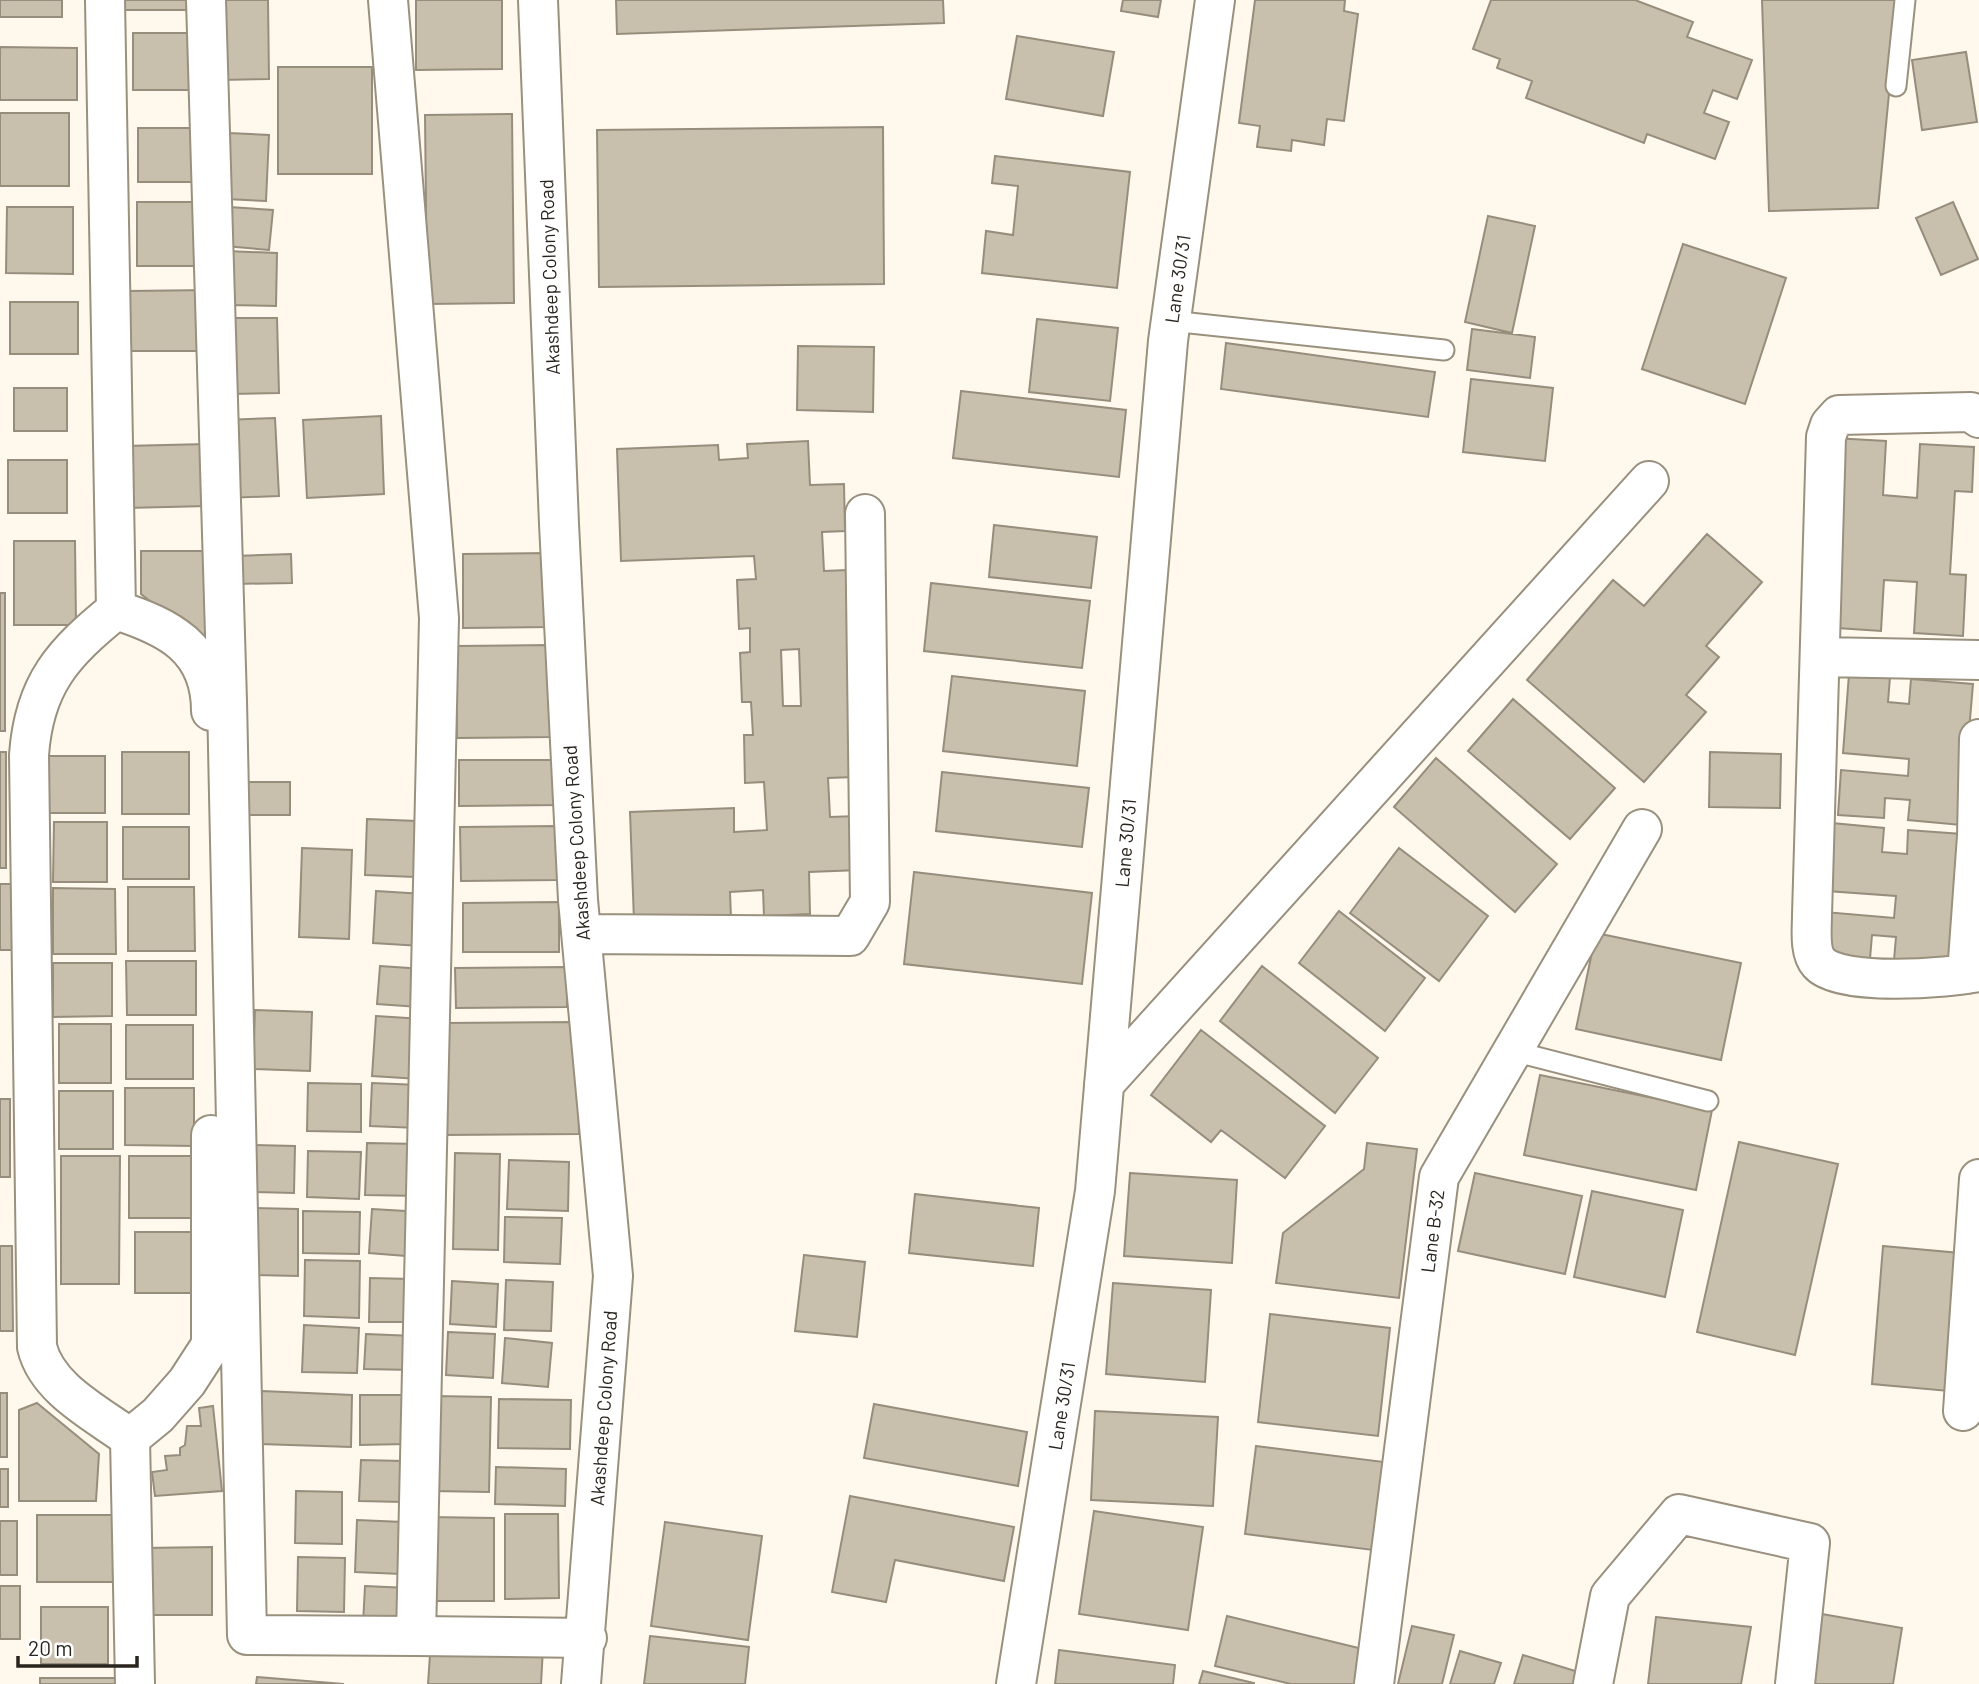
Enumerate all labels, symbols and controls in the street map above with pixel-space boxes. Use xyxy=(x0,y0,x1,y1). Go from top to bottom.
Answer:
street label: Akashdeep Colony Road xyxy=(534,179,564,375)
street label: Lane 30/31 xyxy=(1159,233,1195,325)
street label: Akashdeep Colony Road xyxy=(558,744,594,942)
street label: Lane 30/31 xyxy=(1110,798,1140,888)
street label: Lane B-32 xyxy=(1415,1188,1449,1274)
street label: Akashdeep Colony Road xyxy=(585,1309,621,1507)
street label: Lane 30/31 xyxy=(1043,1360,1079,1452)
scale bar xyxy=(18,1624,136,1668)
text: 20 m xyxy=(28,1635,73,1660)

